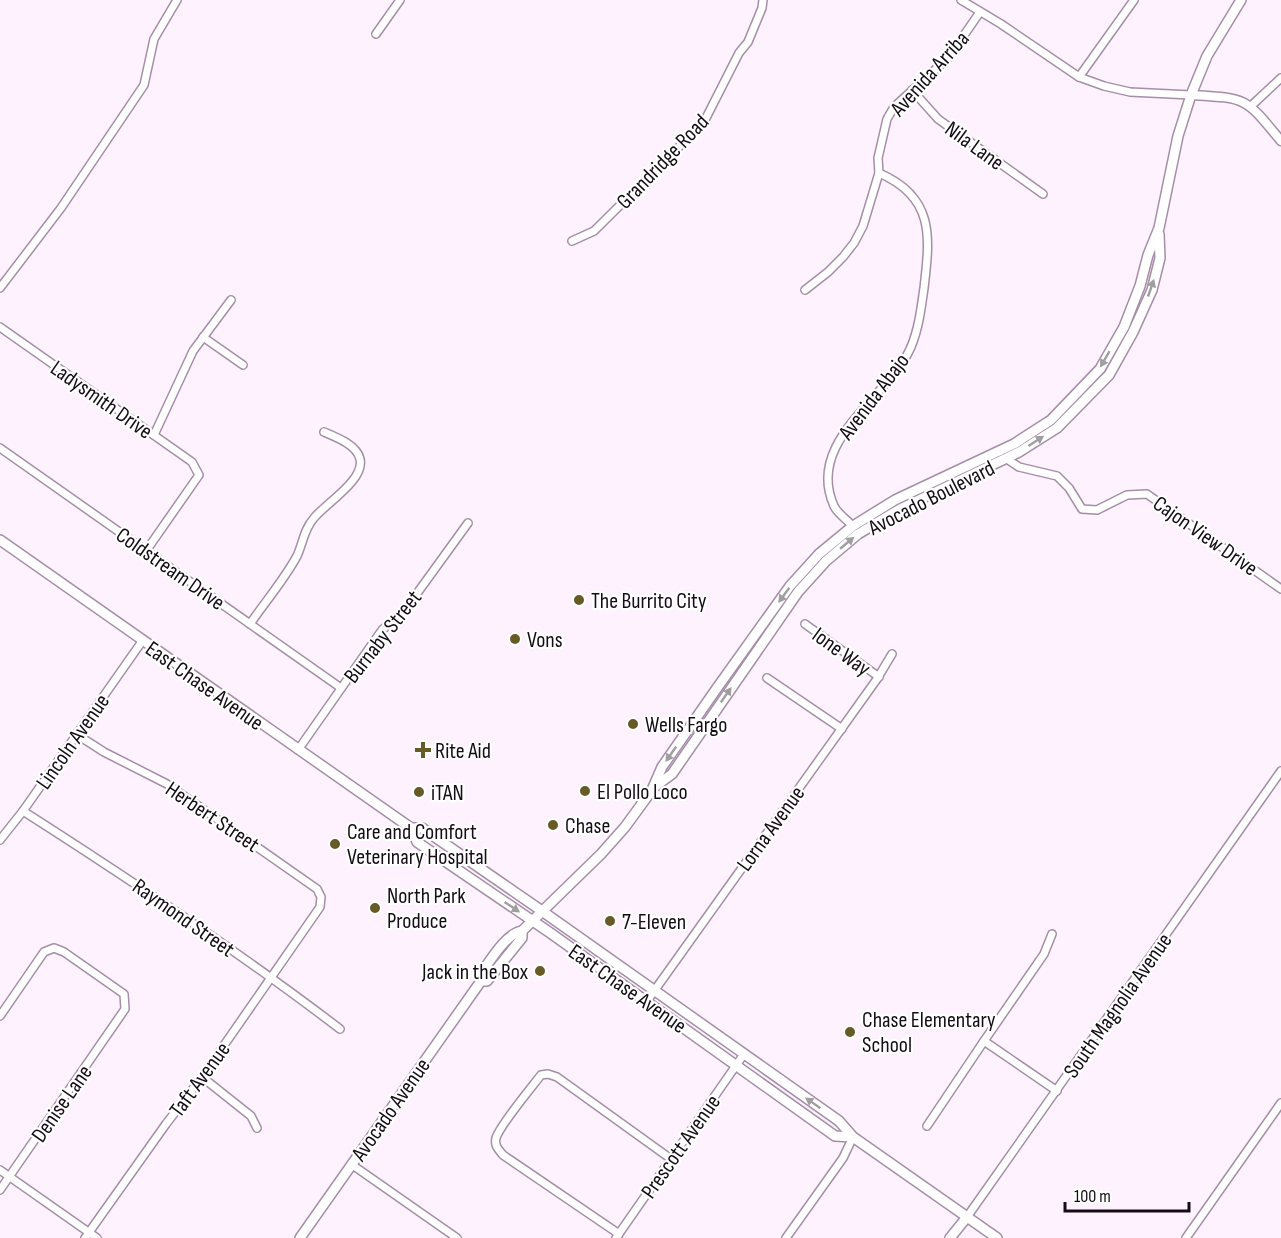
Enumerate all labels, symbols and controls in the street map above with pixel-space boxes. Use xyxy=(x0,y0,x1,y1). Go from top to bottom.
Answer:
street label: Avenida Arriba xyxy=(884,26,975,123)
street label: Grandridge Road xyxy=(611,109,715,215)
street label: Nila Lane xyxy=(939,116,1009,177)
one-way arrow xyxy=(1147,279,1157,297)
street label: Avenida Abajo xyxy=(832,348,915,446)
one-way arrow xyxy=(1100,351,1111,367)
street label: Ladysmith Drive xyxy=(45,355,157,445)
one-way arrow xyxy=(1028,435,1044,447)
street label: Avocado Boulevard xyxy=(863,455,999,542)
street label: Cajon View Drive xyxy=(1148,490,1263,582)
street label: Coldstream Drive xyxy=(110,522,230,617)
one-way arrow xyxy=(839,537,855,550)
street label: Burnaby Street xyxy=(339,585,428,689)
one-way arrow xyxy=(778,587,790,602)
place label: The Burrito City xyxy=(591,588,707,615)
marker: The Burrito City xyxy=(572,593,586,607)
street label: Ione Way xyxy=(807,622,876,683)
place label: Vons xyxy=(527,627,563,654)
marker: Vons xyxy=(508,632,522,646)
street label: East Chase Avenue xyxy=(140,636,268,737)
one-way arrow xyxy=(720,688,732,704)
street label: Lincoln Avenue xyxy=(31,689,116,795)
place label: Wells Fargo xyxy=(645,712,727,739)
marker: Wells Fargo xyxy=(626,717,640,731)
place label: Rite Aid xyxy=(435,738,491,765)
marker: Rite Aid xyxy=(416,743,430,757)
one-way arrow xyxy=(666,746,677,762)
street label: Herbert Street xyxy=(160,776,265,859)
place label: El Pollo Loco xyxy=(597,779,688,806)
place label: iTAN xyxy=(431,780,464,807)
street label: Lorna Avenue xyxy=(731,781,811,877)
marker: El Pollo Loco xyxy=(578,784,592,798)
marker: iTAN xyxy=(412,785,426,799)
place label: Chase xyxy=(565,813,610,840)
marker: Chase xyxy=(546,818,560,832)
place label: Care and Comfort Veterinary Hospital xyxy=(347,819,488,871)
marker: Care and Comfort Veterinary Hospital xyxy=(328,837,342,851)
street label: Raymond Street xyxy=(127,873,240,963)
place label: North Park Produce xyxy=(387,883,466,935)
marker: North Park Produce xyxy=(368,901,382,915)
one-way arrow xyxy=(503,901,519,913)
place label: 7-Eleven xyxy=(622,909,686,936)
marker: 7-Eleven xyxy=(603,914,617,928)
street label: South Magnolia Avenue xyxy=(1058,928,1178,1083)
street label: East Chase Avenue xyxy=(563,939,691,1040)
place label: Jack in the Box xyxy=(421,959,529,986)
marker: Jack in the Box xyxy=(533,964,547,978)
place label: Chase Elementary School xyxy=(862,1007,996,1059)
marker: Chase Elementary School xyxy=(843,1025,857,1039)
street label: Taft Avenue xyxy=(164,1037,236,1123)
street label: Avocado Avenue xyxy=(345,1053,436,1167)
street label: Denise Lane xyxy=(26,1060,99,1148)
street label: Prescott Avenue xyxy=(636,1090,727,1204)
one-way arrow xyxy=(805,1097,821,1109)
scale bar xyxy=(1065,1175,1190,1213)
text: 100 m xyxy=(1074,1186,1111,1207)

